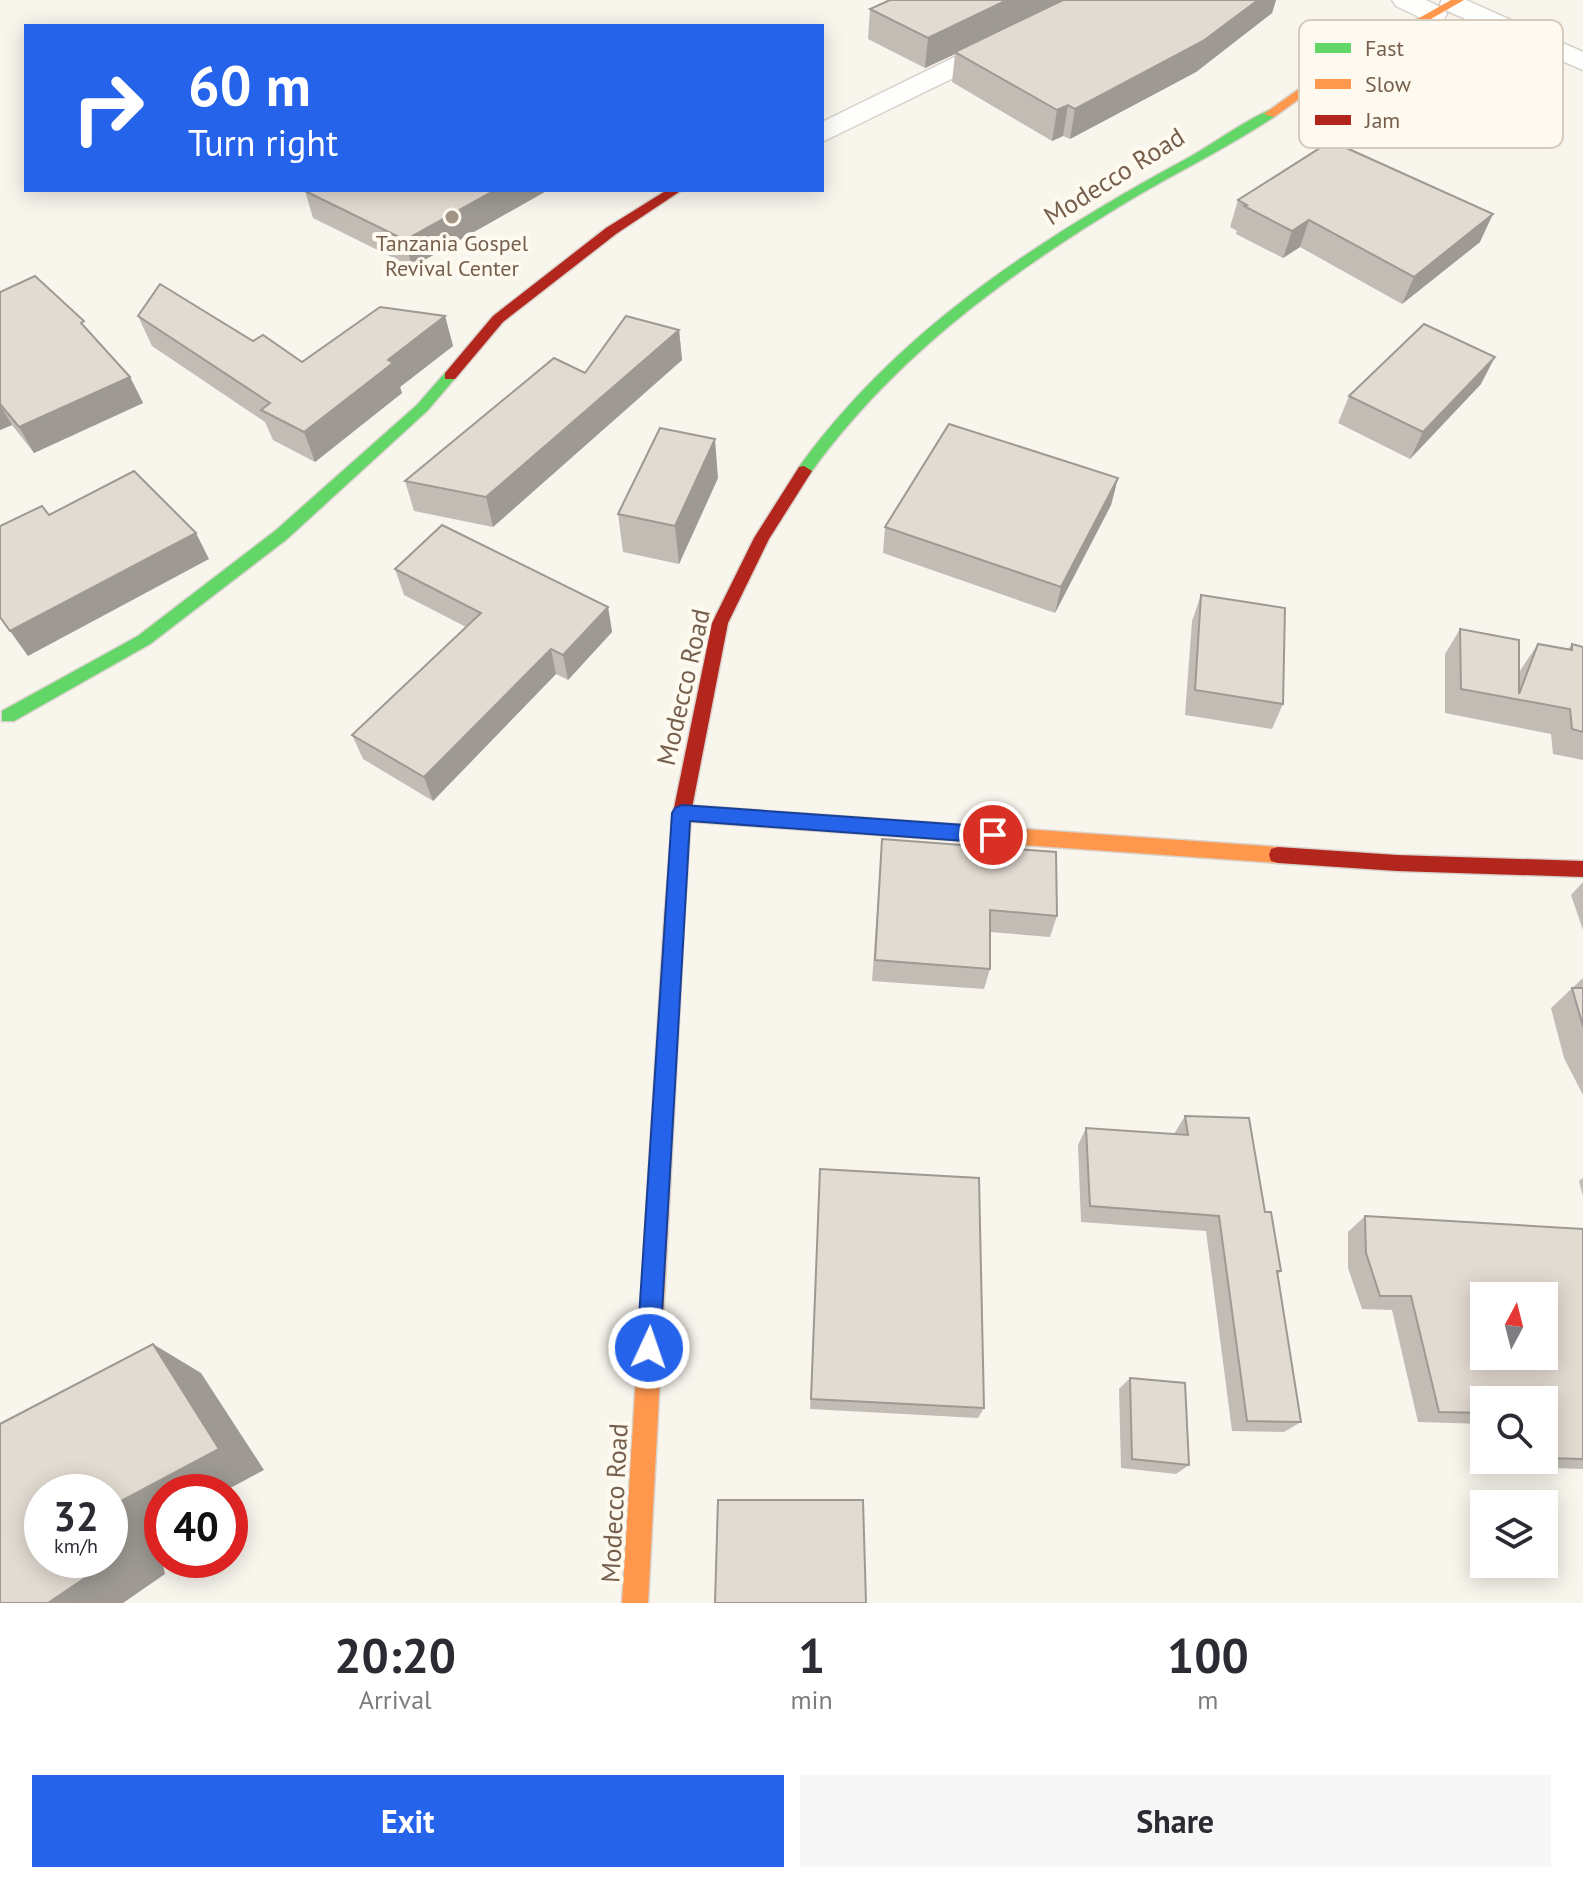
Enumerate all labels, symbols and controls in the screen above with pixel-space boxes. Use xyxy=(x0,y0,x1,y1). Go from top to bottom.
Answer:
legend xyxy=(1299,20,1563,148)
text: Fast xyxy=(1365,34,1405,62)
text: 60 m xyxy=(188,49,311,121)
icon: right xyxy=(56,56,160,160)
text: Slow xyxy=(1365,70,1411,98)
text: Jam xyxy=(1364,106,1400,134)
text: Turn right xyxy=(188,119,338,166)
street label: Modecco Road xyxy=(1038,120,1190,232)
marker: Tanzania Gospel Revival Center xyxy=(443,208,461,226)
place label: Tanzania Gospel Revival Center xyxy=(376,229,529,282)
street label: Modecco Road xyxy=(649,606,717,768)
pin xyxy=(959,801,1027,869)
icon: arrive xyxy=(971,813,1015,857)
north arrow xyxy=(1470,1282,1558,1370)
map controls xyxy=(1470,1282,1558,1578)
position arrow xyxy=(607,1306,691,1390)
button: search xyxy=(1470,1386,1558,1474)
street label: Modecco Road xyxy=(593,1422,635,1584)
speed limit sign: 40 xyxy=(144,1474,248,1578)
text: 32 xyxy=(53,1490,99,1542)
button: layers xyxy=(1470,1490,1558,1578)
text: km/h xyxy=(54,1533,98,1559)
text: 20:20 xyxy=(334,1624,456,1686)
text: 1 xyxy=(798,1624,825,1686)
text: 100 xyxy=(1167,1624,1249,1686)
text: Arrival xyxy=(359,1683,432,1716)
text: min xyxy=(790,1683,833,1716)
text: m xyxy=(1197,1683,1218,1716)
button: Exit xyxy=(32,1775,784,1867)
button: Share xyxy=(800,1775,1551,1867)

